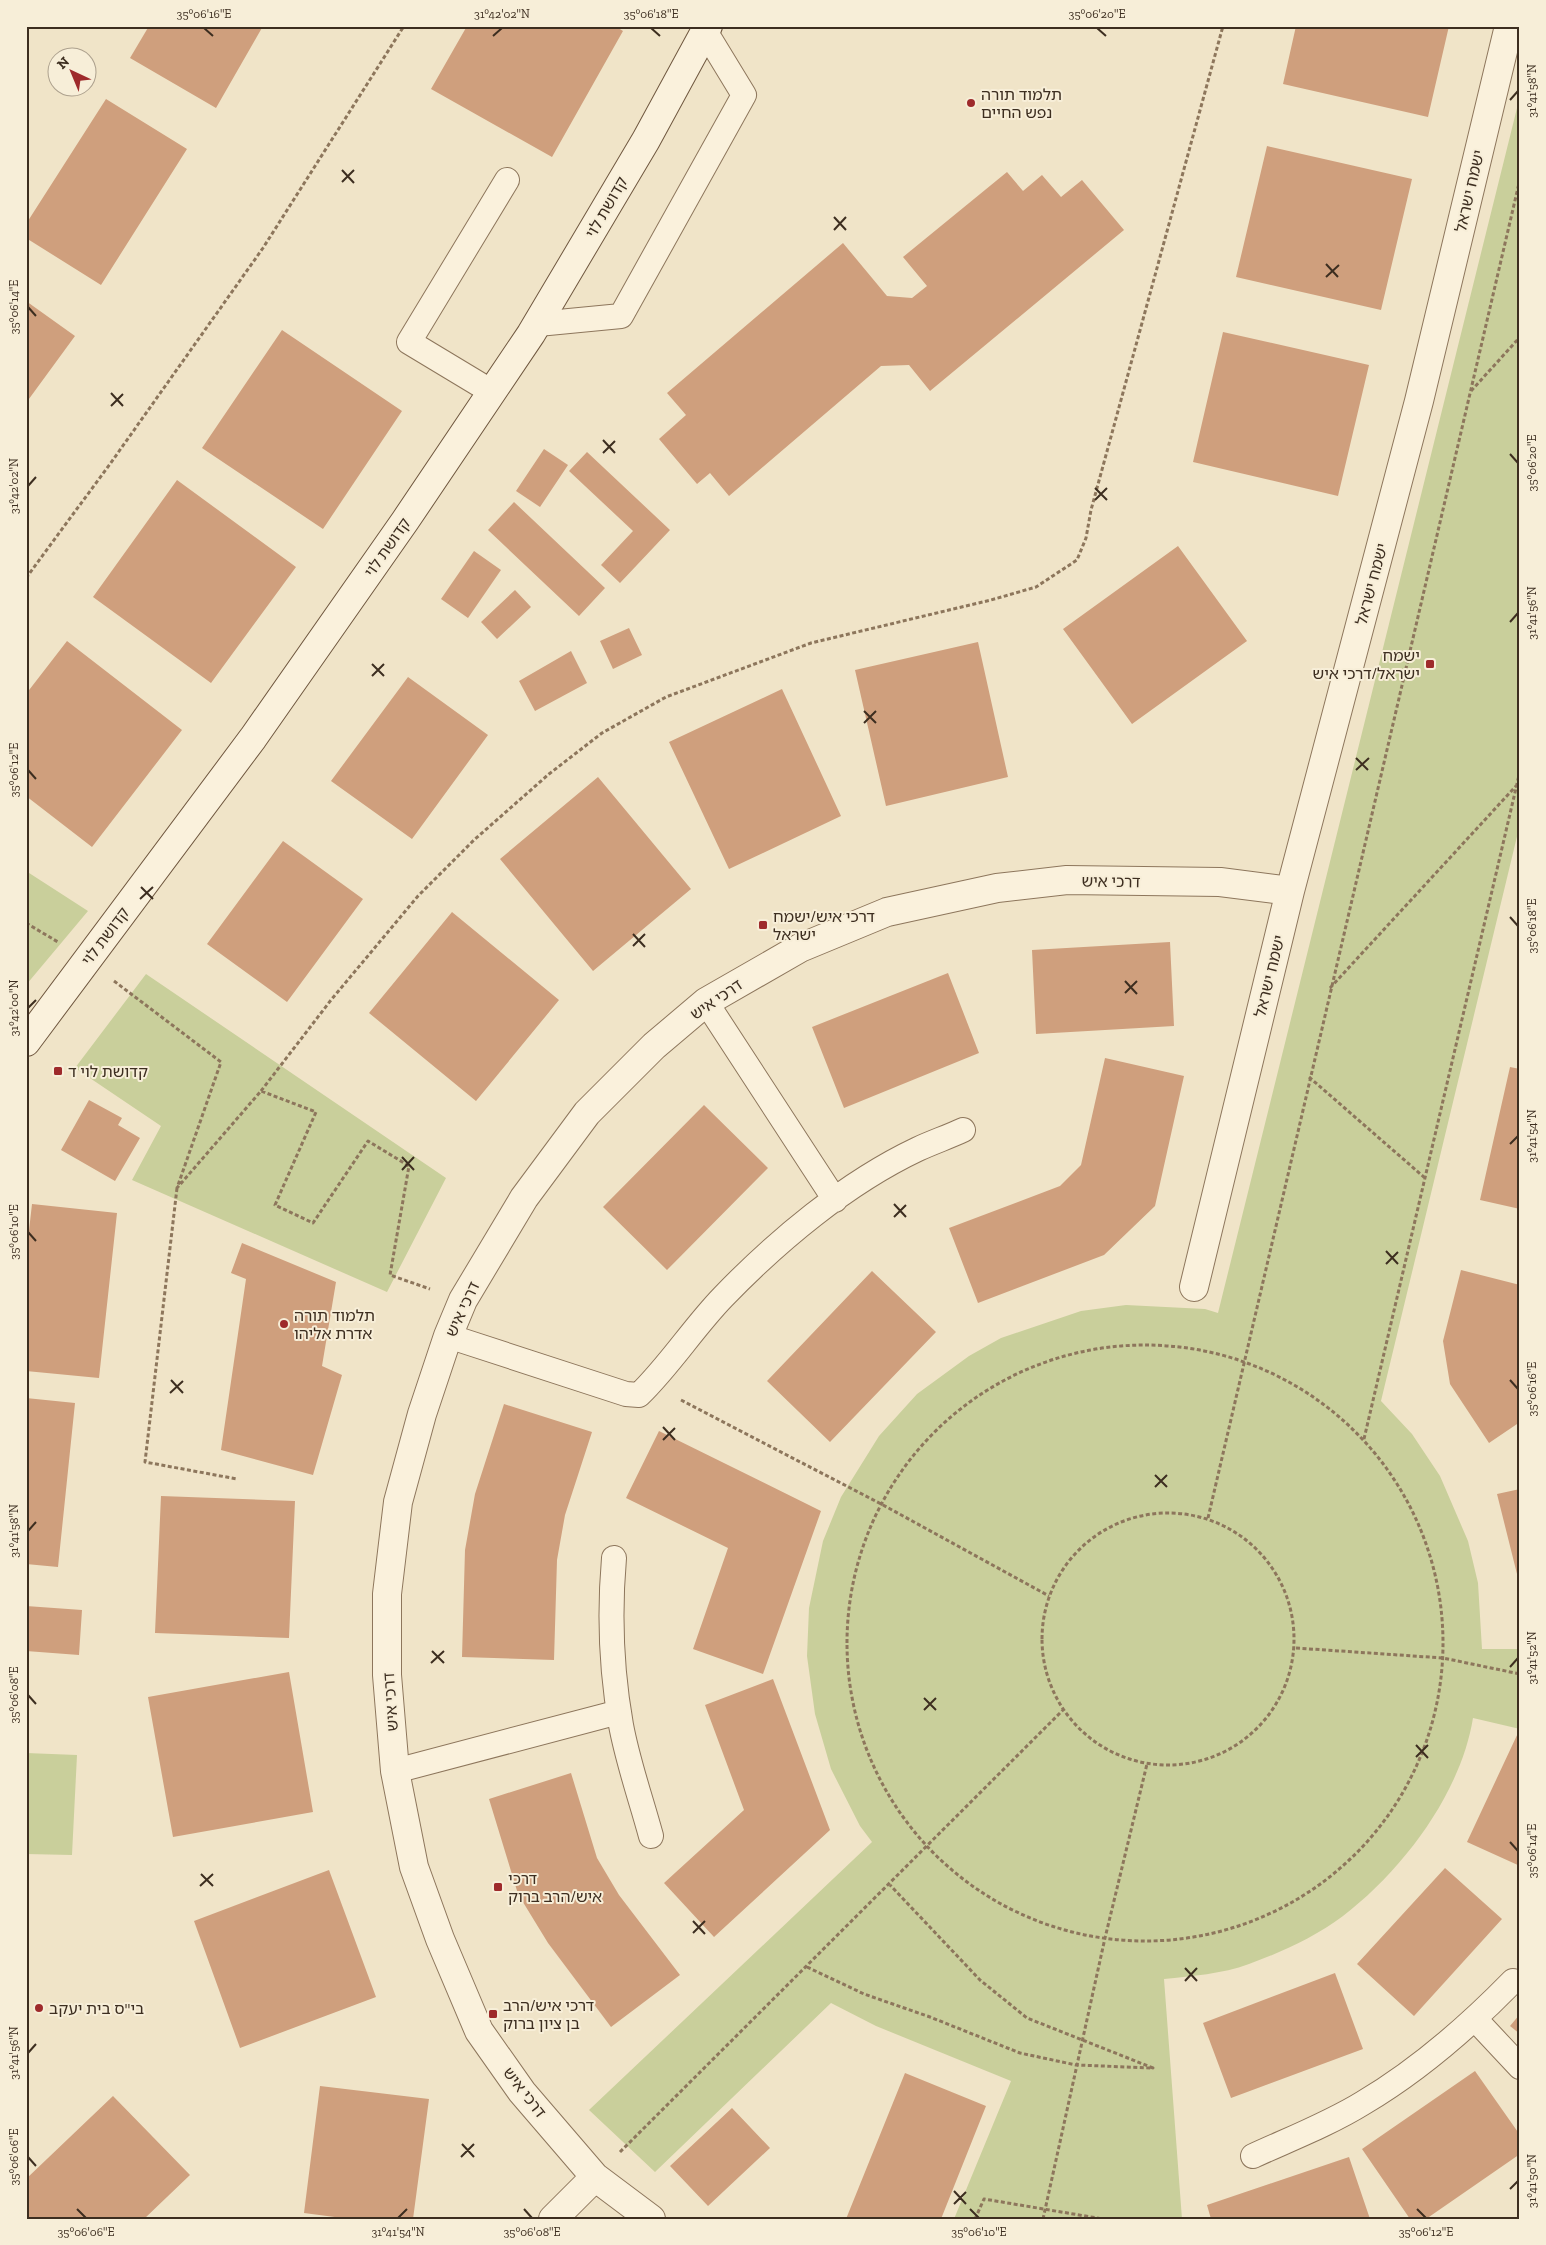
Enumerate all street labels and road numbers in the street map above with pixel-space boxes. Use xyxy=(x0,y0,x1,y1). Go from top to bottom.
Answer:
street label: ישמח ישראל xyxy=(1451,148,1488,234)
street label: קדושת לוי xyxy=(581,173,632,241)
street label: קדושת לוי xyxy=(360,514,415,580)
street label: ישמח ישראל xyxy=(1351,541,1392,627)
street label: דרכי איש xyxy=(1081,871,1141,892)
street label: קדושת לוי xyxy=(77,904,133,969)
street label: ישמח ישראל xyxy=(1250,933,1289,1019)
street label: דרכי איש xyxy=(687,975,746,1024)
street label: דרכי איש xyxy=(441,1278,484,1340)
street label: דרכי איש xyxy=(379,1672,402,1732)
street label: דרכי איש xyxy=(499,2063,550,2122)

